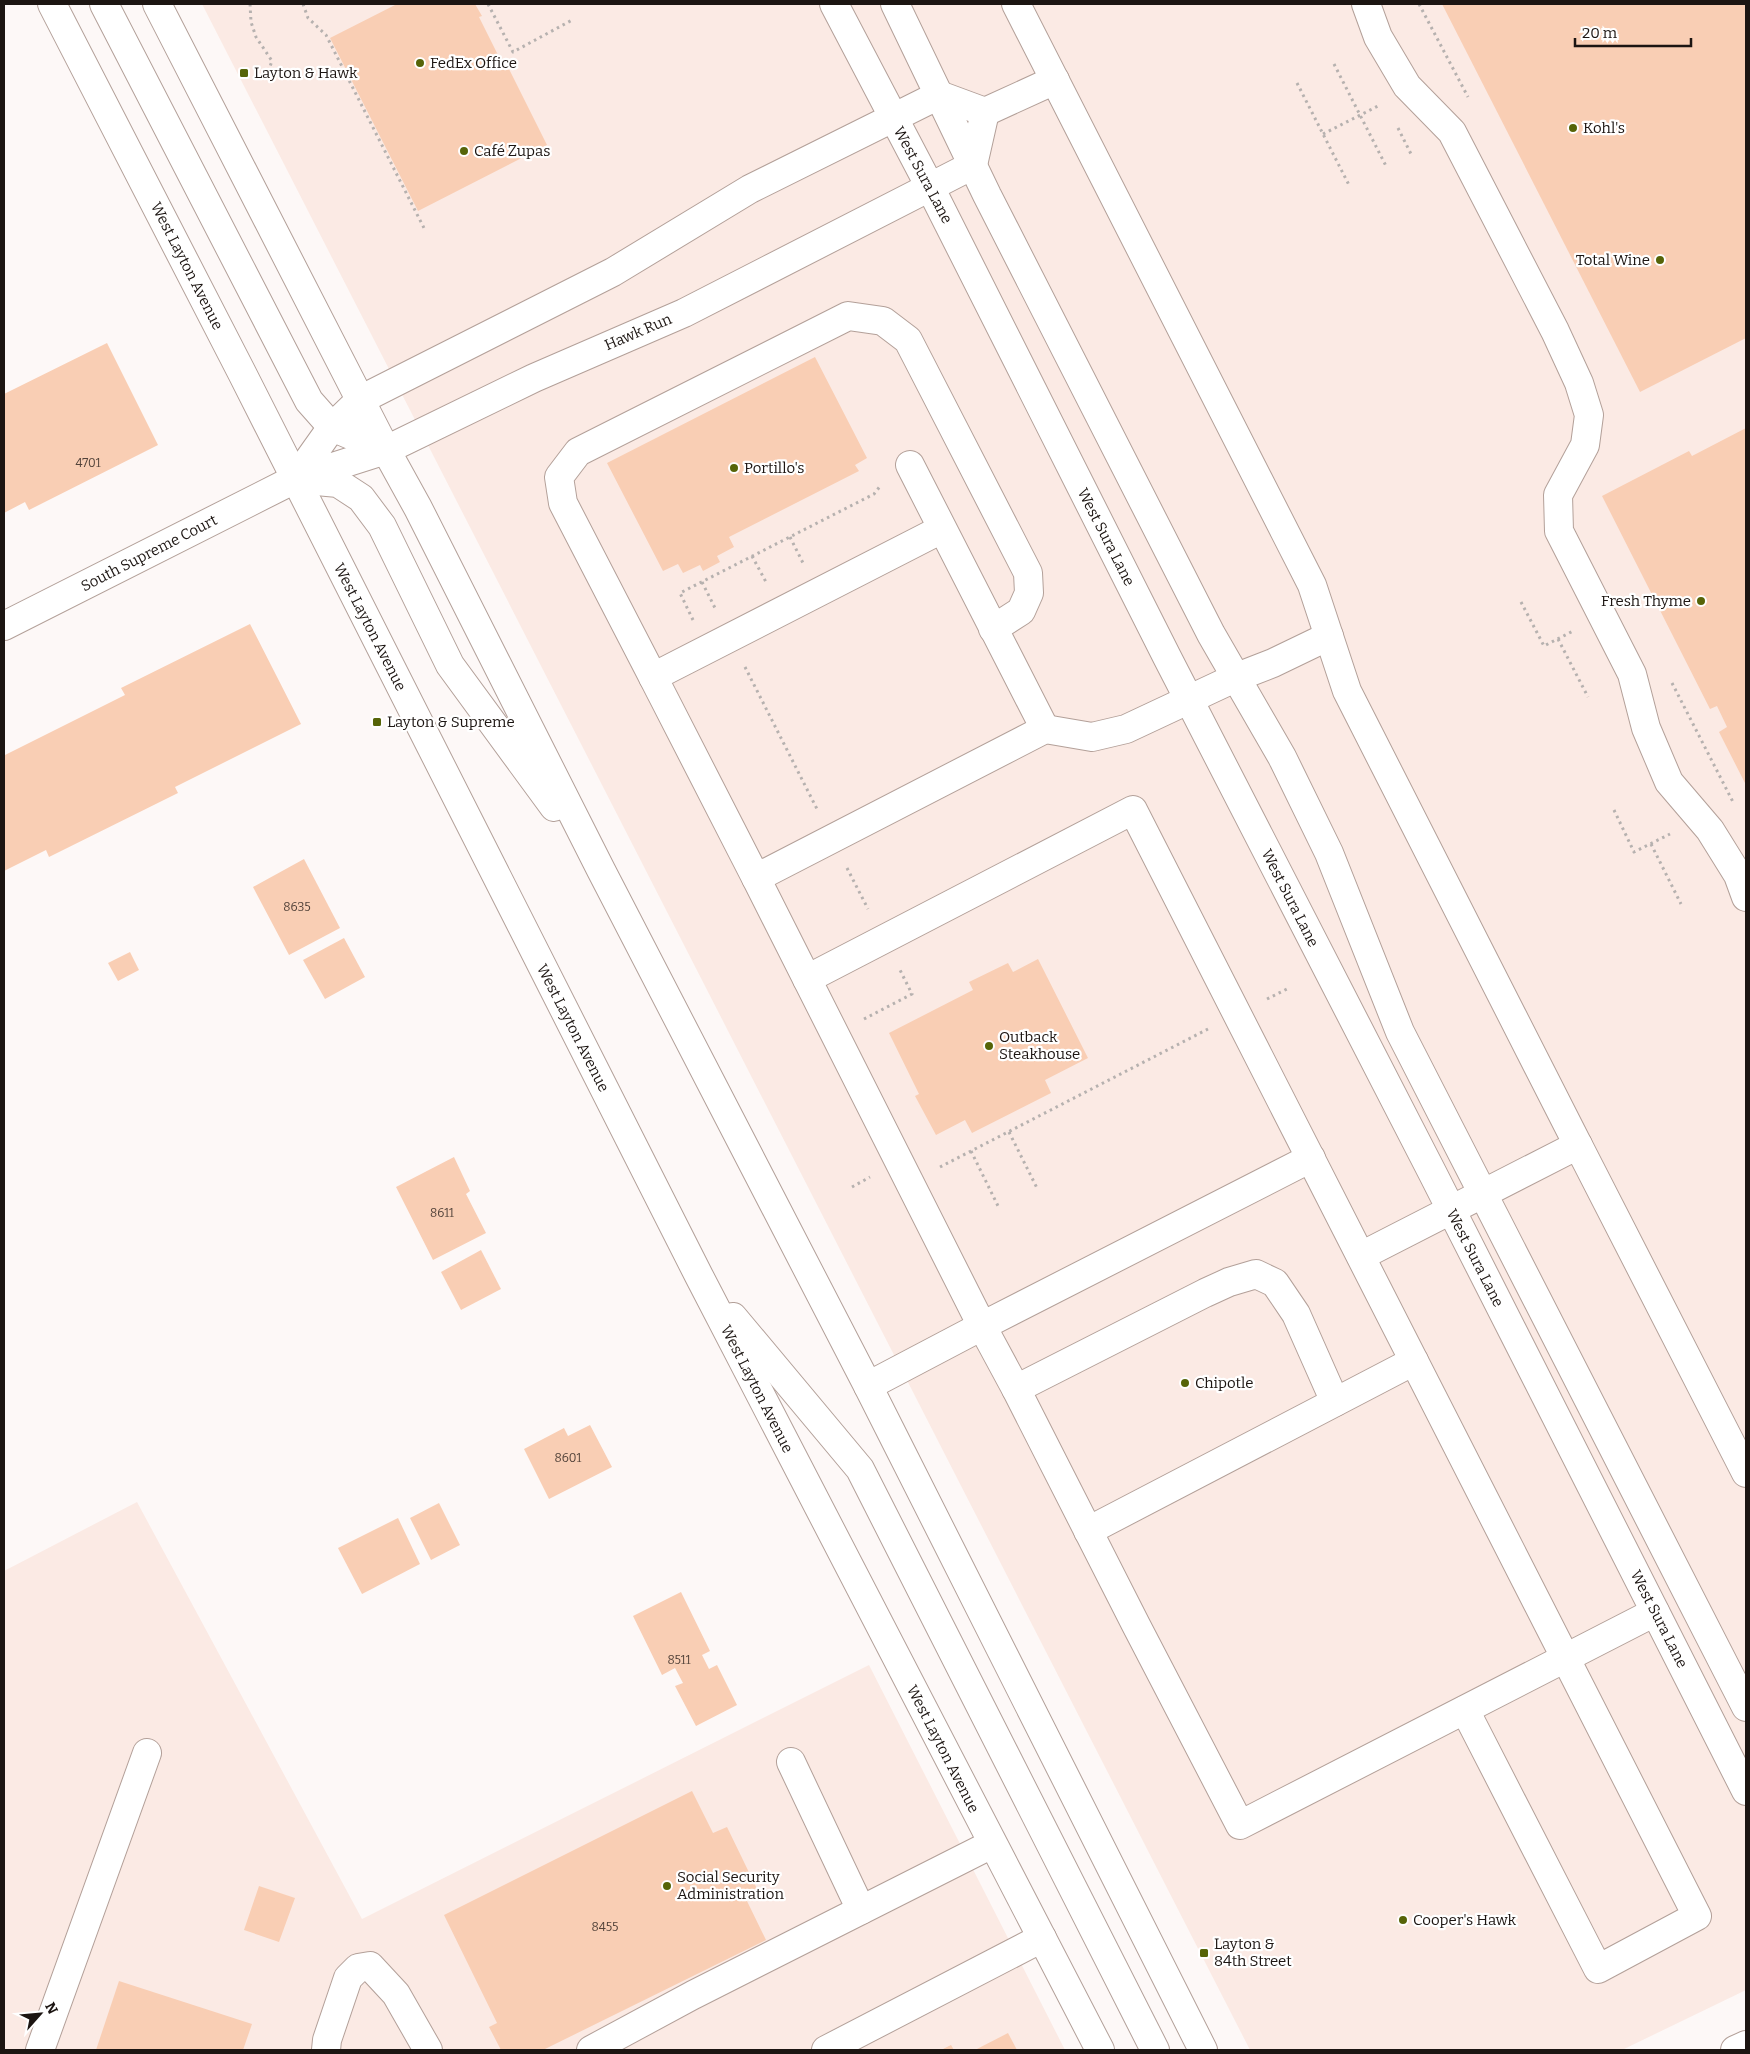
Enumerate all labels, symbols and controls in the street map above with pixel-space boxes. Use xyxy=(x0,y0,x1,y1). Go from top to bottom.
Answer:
scale bar xyxy=(1575,15,1691,47)
text: 20 m xyxy=(1582,24,1618,42)
place label: FedEx Office xyxy=(430,54,517,72)
marker: FedEx Office xyxy=(414,57,426,69)
place label: Layton & Hawk xyxy=(254,64,358,82)
marker: Layton & Hawk xyxy=(238,67,250,79)
place label: Kohl's xyxy=(1583,119,1625,137)
marker: Kohl's xyxy=(1567,122,1579,134)
street label: West Sura Lane xyxy=(890,123,956,227)
place label: Café Zupas xyxy=(474,142,550,160)
marker: Café Zupas xyxy=(458,145,470,157)
street label: West Layton Avenue xyxy=(147,199,227,333)
place label: Total Wine xyxy=(1576,251,1650,269)
marker: Total Wine xyxy=(1654,254,1666,266)
street label: Hawk Run xyxy=(602,310,675,354)
house number: 4701 xyxy=(75,456,101,470)
place label: Portillo's xyxy=(744,459,804,477)
marker: Portillo's xyxy=(728,462,740,474)
street label: West Sura Lane xyxy=(1074,485,1138,589)
street label: South Supreme Court xyxy=(78,511,221,595)
street label: West Layton Avenue xyxy=(330,560,410,694)
place label: Fresh Thyme xyxy=(1601,592,1691,610)
marker: Fresh Thyme xyxy=(1695,595,1707,607)
place label: Layton & Supreme xyxy=(387,713,515,731)
marker: Layton & Supreme xyxy=(371,716,383,728)
street label: West Sura Lane xyxy=(1258,846,1322,950)
house number: 8635 xyxy=(283,900,311,914)
street label: West Layton Avenue xyxy=(533,961,613,1095)
place label: Outback Steakhouse xyxy=(999,1028,1080,1063)
marker: Outback Steakhouse xyxy=(983,1040,995,1052)
house number: 8611 xyxy=(430,1206,454,1220)
street label: West Sura Lane xyxy=(1443,1206,1507,1310)
street label: West Layton Avenue xyxy=(717,1322,797,1456)
place label: Chipotle xyxy=(1195,1374,1253,1392)
marker: Chipotle xyxy=(1179,1377,1191,1389)
house number: 8601 xyxy=(555,1451,582,1465)
street label: West Sura Lane xyxy=(1627,1567,1691,1671)
house number: 8511 xyxy=(667,1653,691,1667)
street label: West Layton Avenue xyxy=(903,1682,983,1816)
place label: Social Security Administration xyxy=(677,1868,784,1903)
marker: Social Security Administration xyxy=(661,1880,673,1892)
place label: Cooper's Hawk xyxy=(1413,1911,1517,1929)
marker: Cooper's Hawk xyxy=(1397,1914,1409,1926)
house number: 8455 xyxy=(591,1920,619,1934)
place label: Layton & 84th Street xyxy=(1214,1935,1292,1970)
marker: Layton & 84th Street xyxy=(1198,1947,1210,1959)
north arrow xyxy=(15,1989,65,2039)
text: N xyxy=(41,2000,61,2017)

